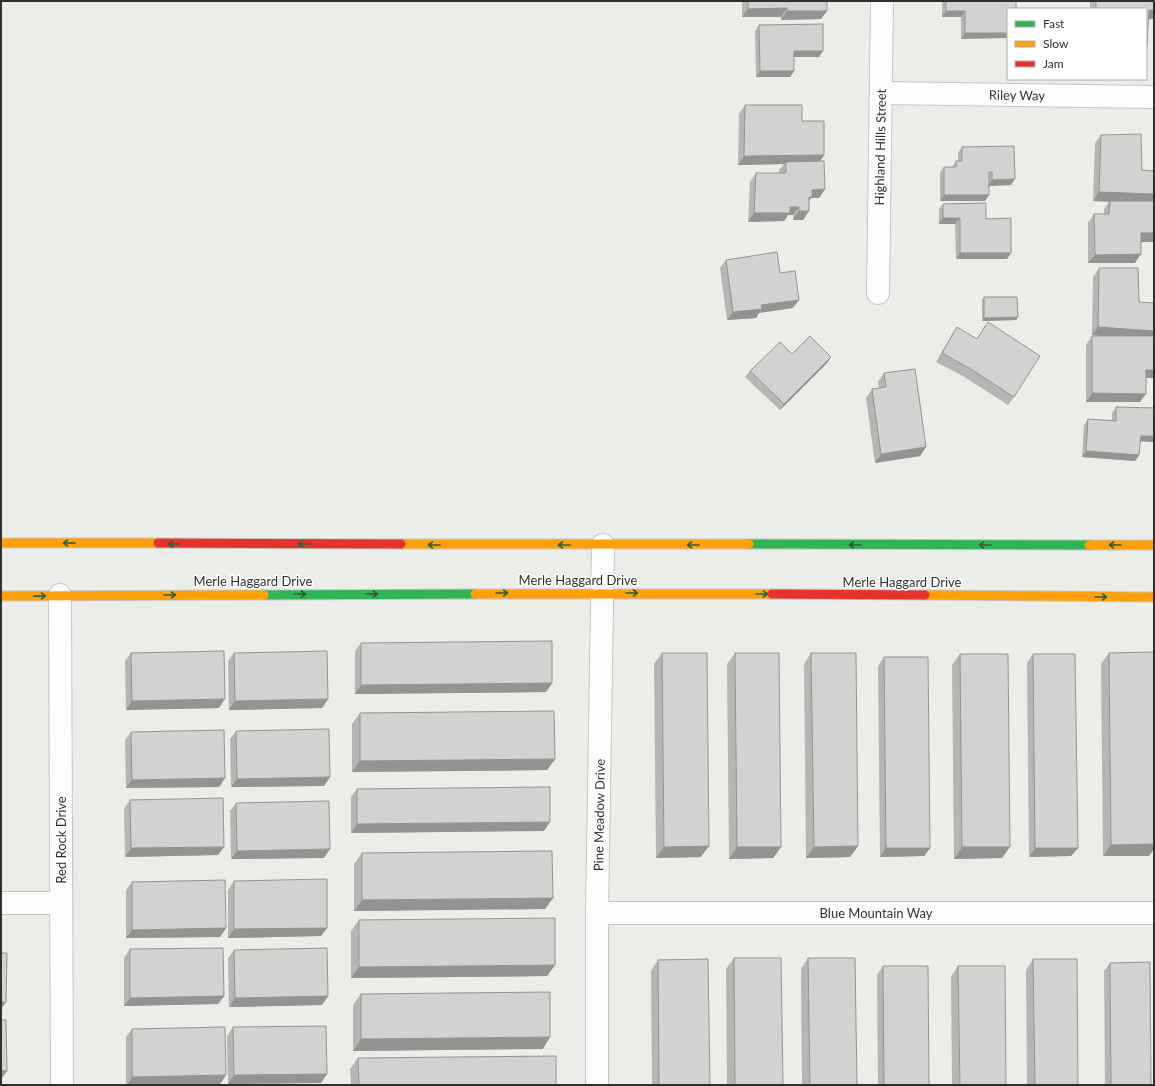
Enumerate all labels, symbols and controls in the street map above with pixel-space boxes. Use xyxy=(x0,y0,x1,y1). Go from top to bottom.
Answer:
legend xyxy=(1007,8,1147,80)
text: Fast xyxy=(1043,16,1065,31)
text: Slow xyxy=(1043,36,1069,51)
text: Jam xyxy=(1043,56,1064,71)
street label: Riley Way xyxy=(989,87,1046,103)
street label: Highland Hills Street xyxy=(871,88,889,205)
one-way arrow xyxy=(63,539,76,547)
one-way arrow xyxy=(168,540,181,548)
one-way arrow xyxy=(298,540,311,548)
one-way arrow xyxy=(428,541,441,549)
one-way arrow xyxy=(558,541,571,549)
one-way arrow xyxy=(687,541,700,549)
one-way arrow xyxy=(849,541,862,549)
one-way arrow xyxy=(979,541,992,549)
one-way arrow xyxy=(1109,541,1122,549)
street label: Merle Haggard Drive xyxy=(519,572,638,588)
street label: Merle Haggard Drive xyxy=(194,573,313,589)
street label: Merle Haggard Drive xyxy=(843,574,962,590)
one-way arrow xyxy=(495,589,508,597)
one-way arrow xyxy=(625,589,638,597)
one-way arrow xyxy=(293,590,306,598)
one-way arrow xyxy=(365,590,378,598)
one-way arrow xyxy=(755,590,768,598)
one-way arrow xyxy=(163,591,176,599)
one-way arrow xyxy=(33,592,46,599)
one-way arrow xyxy=(1094,593,1107,601)
street label: Pine Meadow Drive xyxy=(590,759,608,871)
street label: Red Rock Drive xyxy=(53,796,69,884)
street label: Blue Mountain Way xyxy=(820,905,933,921)

